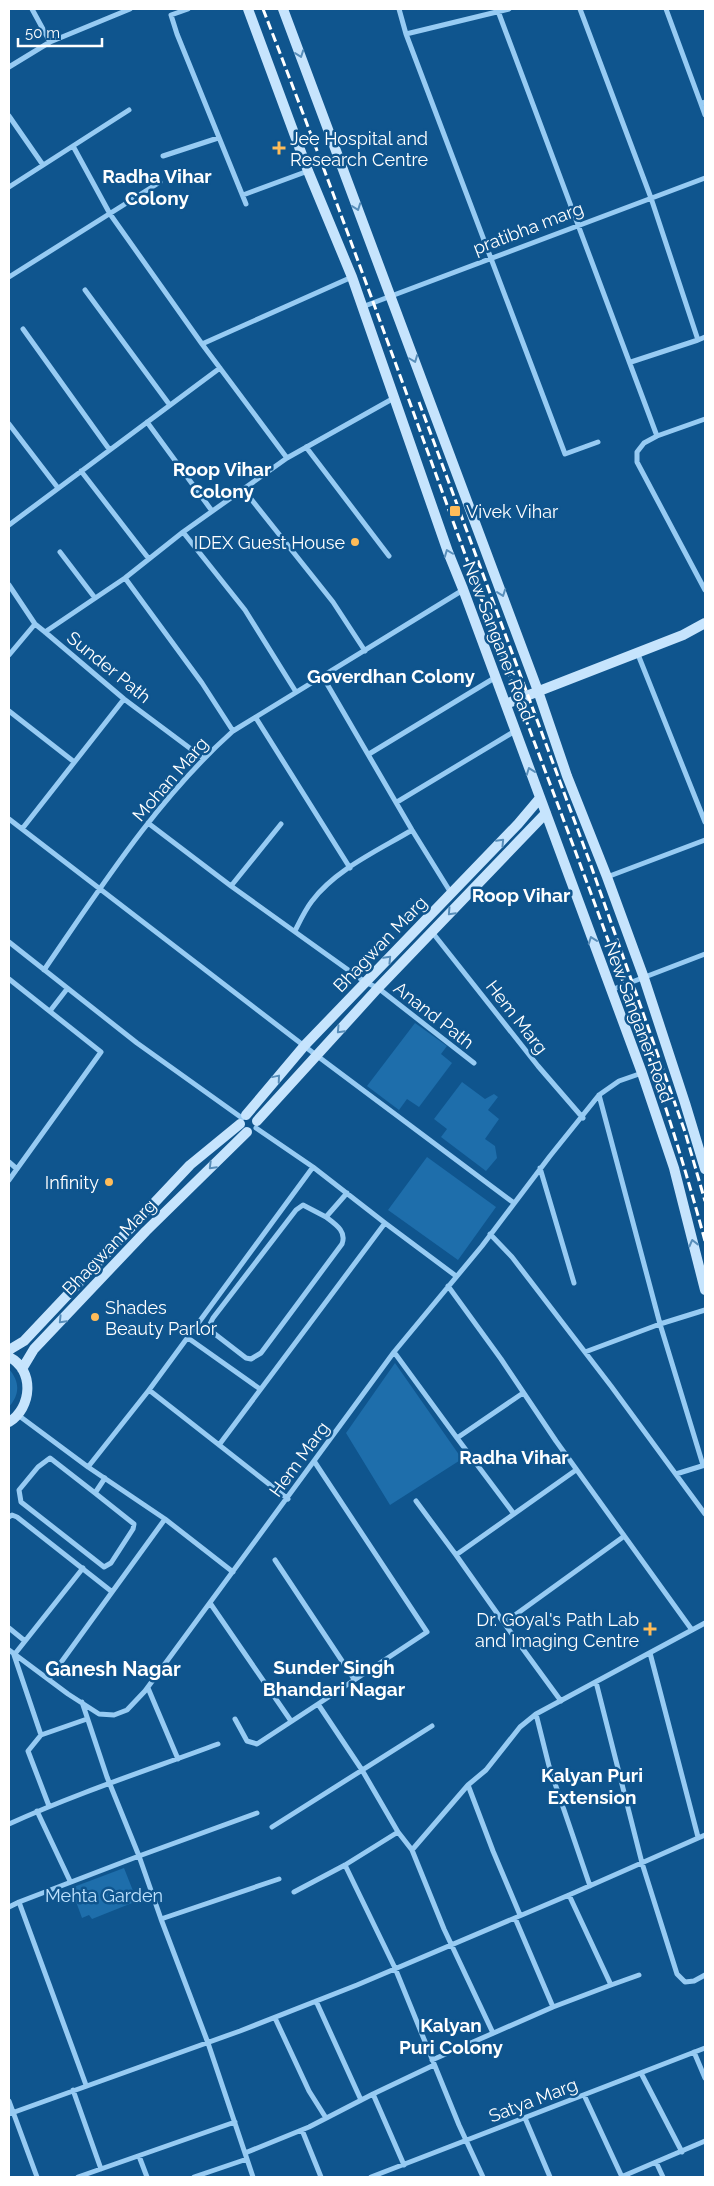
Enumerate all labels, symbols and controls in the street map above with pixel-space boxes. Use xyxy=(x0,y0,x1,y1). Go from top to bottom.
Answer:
scale bar xyxy=(18,15,101,47)
text: 50 m xyxy=(25,24,60,42)
one-way arrow xyxy=(294,50,304,58)
place label: Jee Hospital and Research Centre xyxy=(290,128,428,170)
marker: Jee Hospital and Research Centre xyxy=(272,141,286,155)
district label: Radha Vihar Colony xyxy=(102,165,212,209)
street label: pratibha marg xyxy=(470,197,586,259)
one-way arrow xyxy=(351,202,361,210)
one-way arrow xyxy=(408,354,418,363)
district label: Roop Vihar Colony xyxy=(173,458,272,502)
place label: Vivek Vihar xyxy=(466,501,559,522)
marker: Vivek Vihar xyxy=(448,504,462,518)
place label: IDEX Guest House xyxy=(194,532,345,553)
marker: IDEX Guest House xyxy=(349,536,361,548)
one-way arrow xyxy=(444,549,455,558)
street label: New Sanganer Road xyxy=(459,558,539,724)
one-way arrow xyxy=(496,588,506,597)
street label: Sunder Path xyxy=(63,627,155,707)
district label: Goverdhan Colony xyxy=(307,665,476,687)
street label: Mohan Marg xyxy=(128,733,212,825)
one-way arrow xyxy=(526,767,536,775)
one-way arrow xyxy=(495,839,504,848)
district label: Roop Vihar xyxy=(472,884,571,906)
street label: Bhagwan Marg xyxy=(329,892,431,996)
one-way arrow xyxy=(448,906,457,915)
one-way arrow xyxy=(588,936,598,944)
street label: New Sanganer Road xyxy=(600,939,678,1105)
one-way arrow xyxy=(382,956,391,965)
street label: Hem Marg xyxy=(482,976,552,1058)
street label: Anand Path xyxy=(390,977,478,1053)
one-way arrow xyxy=(337,1024,346,1033)
one-way arrow xyxy=(272,1075,280,1084)
one-way arrow xyxy=(209,1160,218,1169)
place label: Infinity xyxy=(45,1172,99,1193)
marker: Infinity xyxy=(103,1176,115,1188)
street label: Bhagwan Marg xyxy=(58,1195,160,1299)
one-way arrow xyxy=(688,1238,699,1247)
place label: Shades Beauty Parlor xyxy=(105,1297,218,1339)
marker: Shades Beauty Parlor xyxy=(89,1311,101,1323)
one-way arrow xyxy=(59,1314,68,1323)
street label: Hem Marg xyxy=(265,1417,333,1501)
district label: Radha Vihar xyxy=(459,1446,569,1468)
place label: Dr. Goyal's Path Lab and Imaging Centre xyxy=(475,1609,639,1651)
marker: Dr. Goyal's Path Lab and Imaging Centre xyxy=(643,1622,657,1636)
district label: Sunder Singh Bhandari Nagar xyxy=(263,1656,406,1700)
district label: Ganesh Nagar xyxy=(45,1657,181,1681)
district label: Kalyan Puri Extension xyxy=(541,1764,643,1808)
park label: Mehta Garden xyxy=(45,1885,163,1906)
district label: Kalyan Puri Colony xyxy=(399,2014,504,2058)
street label: Satya Marg xyxy=(486,2073,580,2127)

